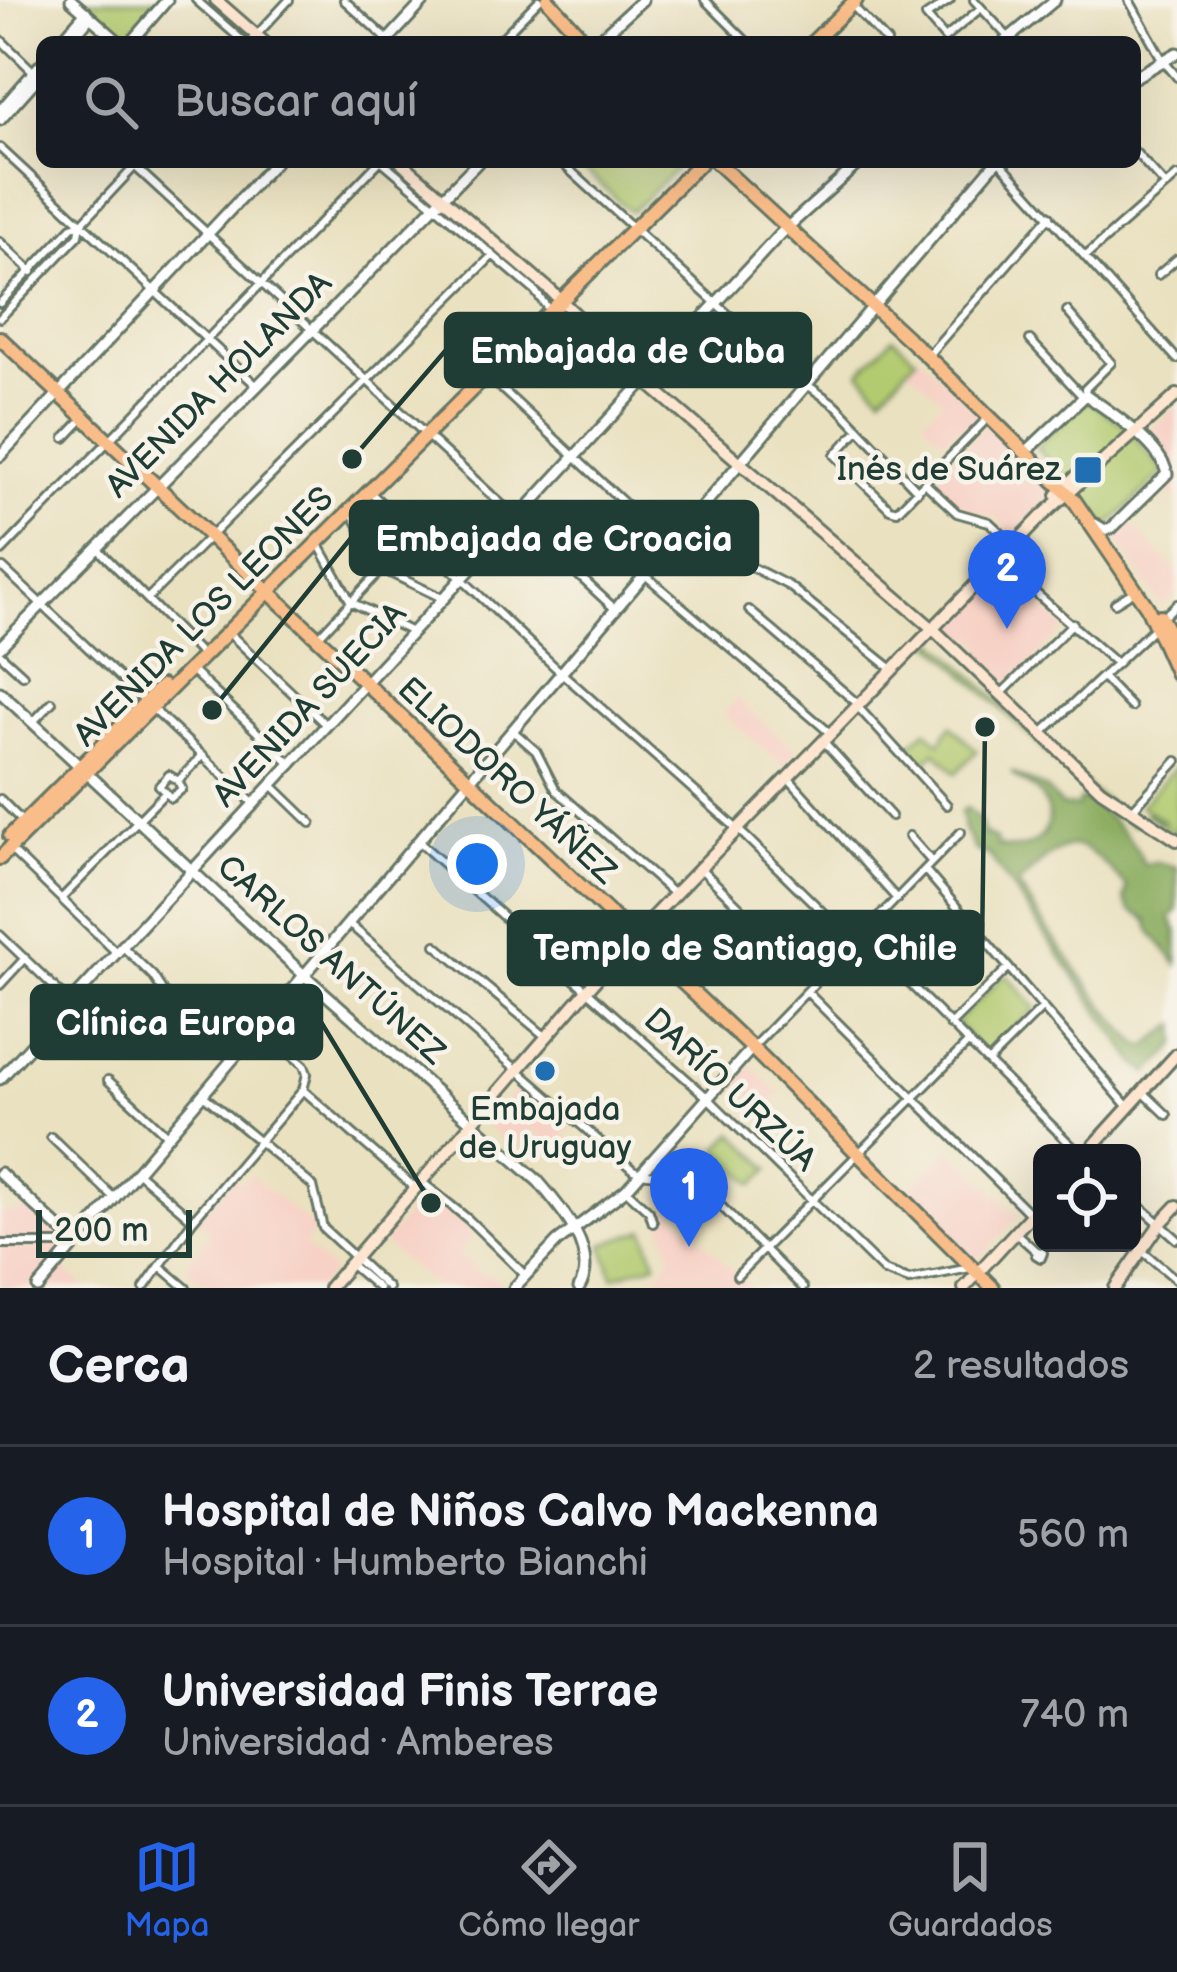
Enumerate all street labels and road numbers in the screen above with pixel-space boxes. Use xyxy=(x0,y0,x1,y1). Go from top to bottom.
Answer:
street label: AVENIDA HOLANDA xyxy=(98,263,341,506)
street label: AVENIDA LOS LEONES xyxy=(66,479,342,755)
street label: AVENIDA SUECIA xyxy=(205,594,416,816)
street label: ELIODORO YÁÑEZ xyxy=(389,669,626,893)
street label: CARLOS ANTÚNEZ xyxy=(208,846,455,1074)
street label: DARÍO URZÚA xyxy=(635,999,826,1181)

